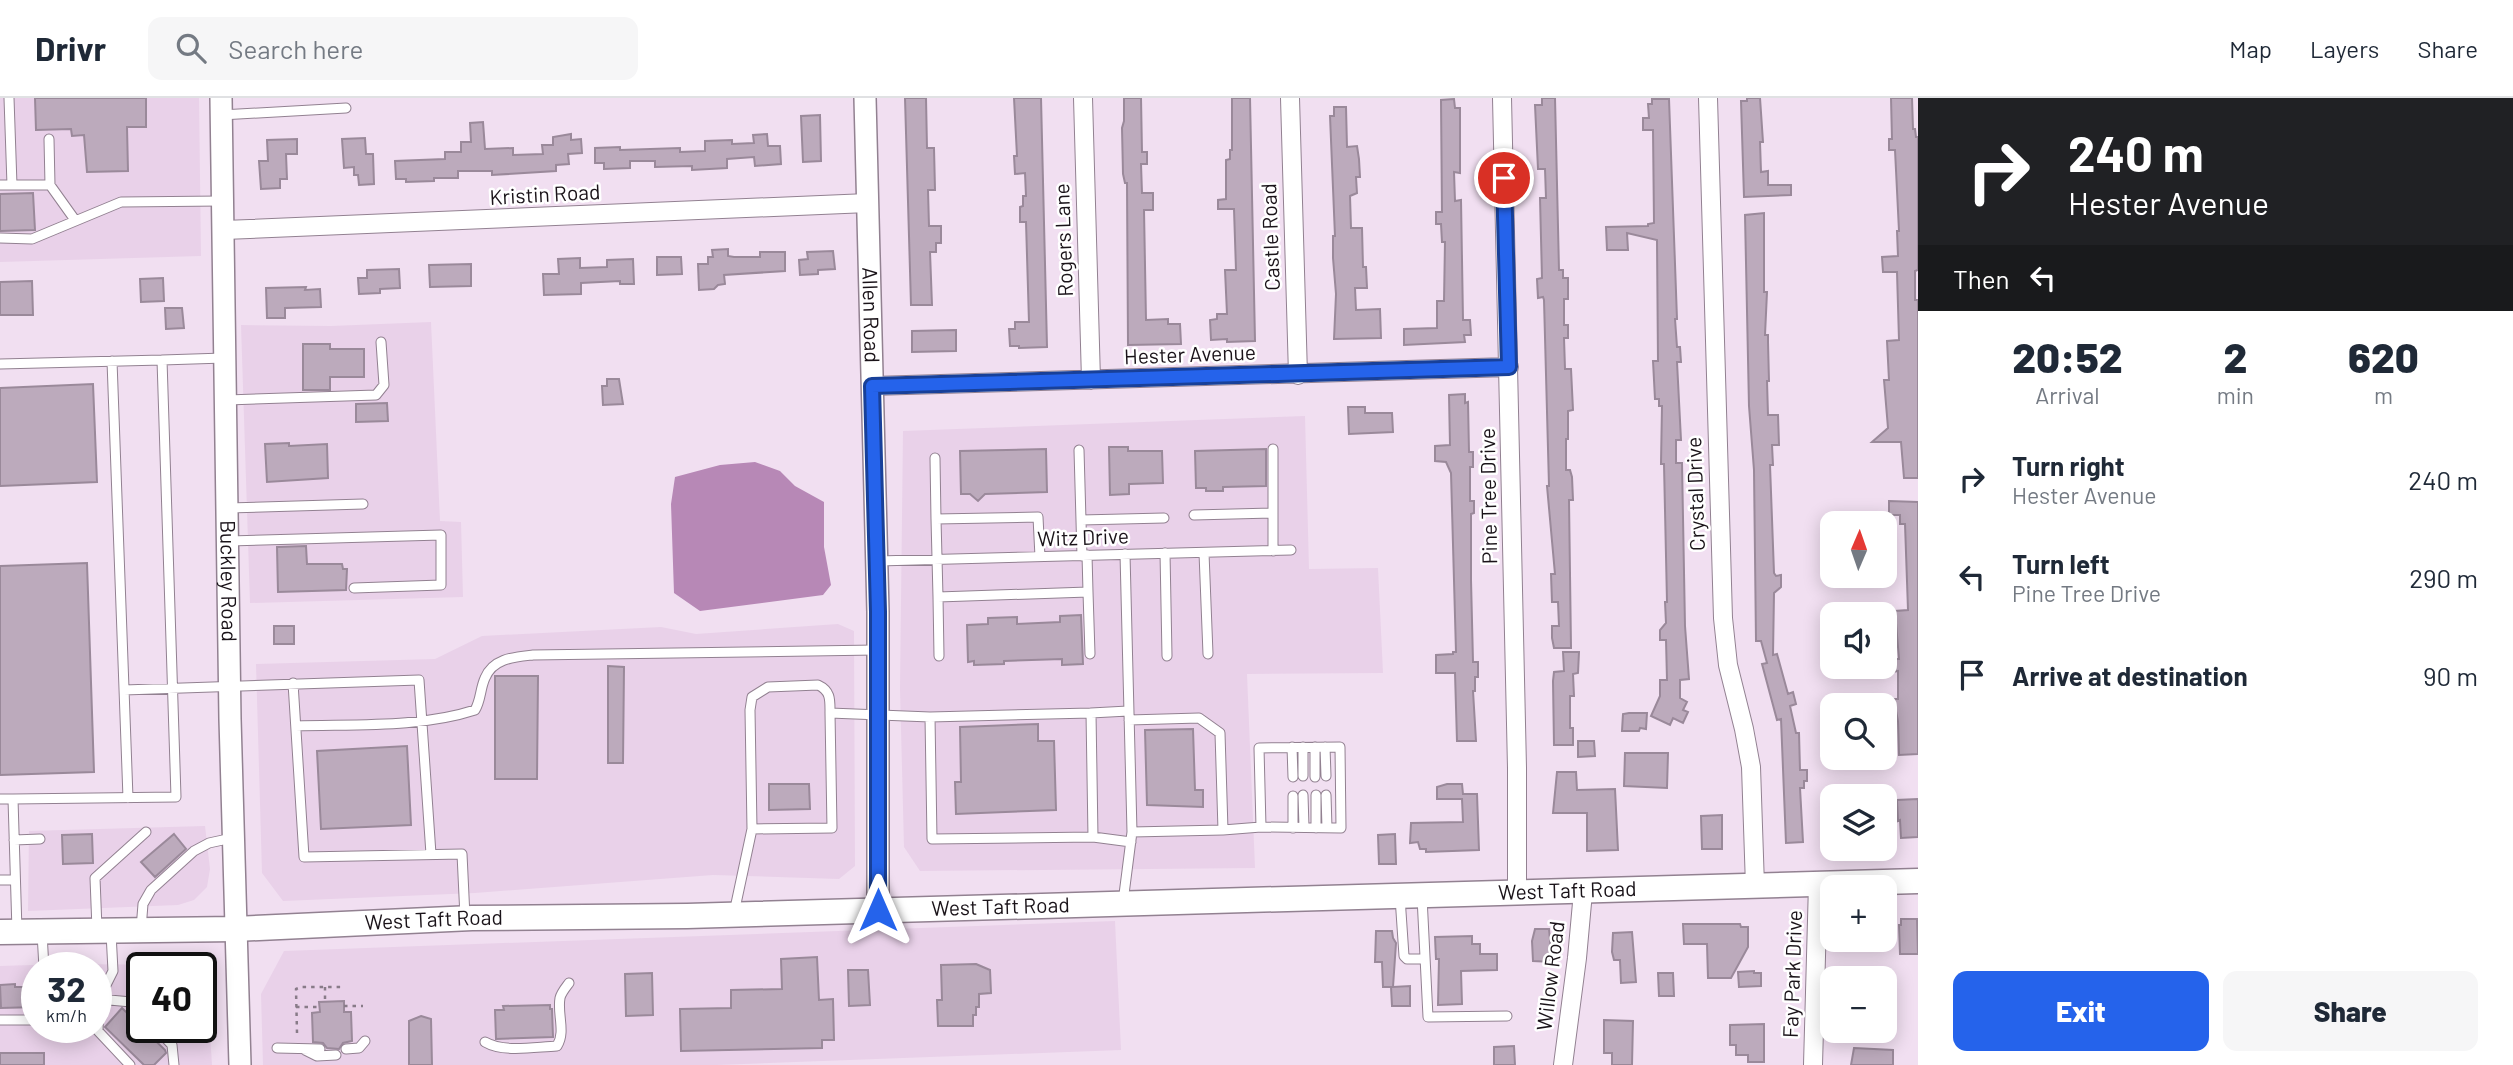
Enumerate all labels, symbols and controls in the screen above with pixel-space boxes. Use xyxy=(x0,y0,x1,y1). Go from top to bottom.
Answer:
search box xyxy=(148,17,638,80)
text: Drivr xyxy=(35,28,106,68)
icon: search xyxy=(172,29,210,67)
text: Search here xyxy=(228,33,363,64)
text: Map xyxy=(2229,34,2272,63)
text: Layers xyxy=(2310,34,2379,63)
text: Share xyxy=(2417,34,2478,63)
text: 240 m xyxy=(2068,123,2204,182)
icon: right xyxy=(1953,126,2044,217)
pin xyxy=(1474,148,1534,208)
icon: arrive xyxy=(1485,159,1523,197)
street label: Kristin Road xyxy=(489,178,601,209)
street label: Rogers Lane xyxy=(1048,183,1077,297)
street label: Castle Road xyxy=(1255,183,1284,291)
text: Hester Avenue xyxy=(2068,183,2269,221)
icon: left xyxy=(2024,259,2062,297)
text: Then xyxy=(1953,263,2010,294)
street label: Allen Road xyxy=(858,267,886,363)
text: 20:52 xyxy=(2012,331,2123,381)
text: 2 xyxy=(2223,331,2247,381)
text: 620 xyxy=(2348,331,2419,381)
street label: Hester Avenue xyxy=(1124,339,1256,368)
text: Arrival xyxy=(2035,381,2099,409)
text: min xyxy=(2217,381,2254,409)
text: m xyxy=(2374,381,2393,409)
street label: Pine Tree Drive xyxy=(1474,428,1501,564)
street label: Crystal Drive xyxy=(1680,437,1709,552)
text: Turn right xyxy=(2012,450,2125,481)
icon: right xyxy=(1953,460,1991,498)
text: 240 m xyxy=(2408,464,2478,495)
text: Hester Avenue xyxy=(2012,481,2157,509)
north arrow xyxy=(1820,511,1897,588)
map controls xyxy=(1820,511,1897,1043)
street label: Buckley Road xyxy=(216,520,243,642)
street label: Witz Drive xyxy=(1037,522,1129,551)
text: Turn left xyxy=(2012,548,2110,579)
icon: left xyxy=(1953,558,1991,596)
text: 290 m xyxy=(2409,562,2478,593)
text: Pine Tree Drive xyxy=(2012,579,2161,607)
button: sound xyxy=(1820,602,1897,679)
icon: arrive xyxy=(1953,656,1991,694)
text: Arrive at destination xyxy=(2012,660,2248,691)
text: 90 m xyxy=(2423,660,2478,691)
button: search xyxy=(1820,693,1897,770)
button: layers xyxy=(1820,784,1897,861)
position arrow xyxy=(841,873,915,947)
street label: West Taft Road xyxy=(1498,875,1637,904)
button: + xyxy=(1820,875,1897,952)
street label: West Taft Road xyxy=(931,891,1070,920)
street label: West Taft Road xyxy=(364,904,503,934)
street label: Fay Park Drive xyxy=(1777,910,1806,1038)
street label: Willow Road xyxy=(1530,920,1569,1032)
speed limit sign: 40 xyxy=(126,952,217,1043)
button: − xyxy=(1820,966,1897,1043)
text: 32 xyxy=(47,967,86,1009)
button: Exit xyxy=(1953,971,2209,1051)
button: Share xyxy=(2223,971,2478,1051)
text: km/h xyxy=(46,1004,87,1026)

